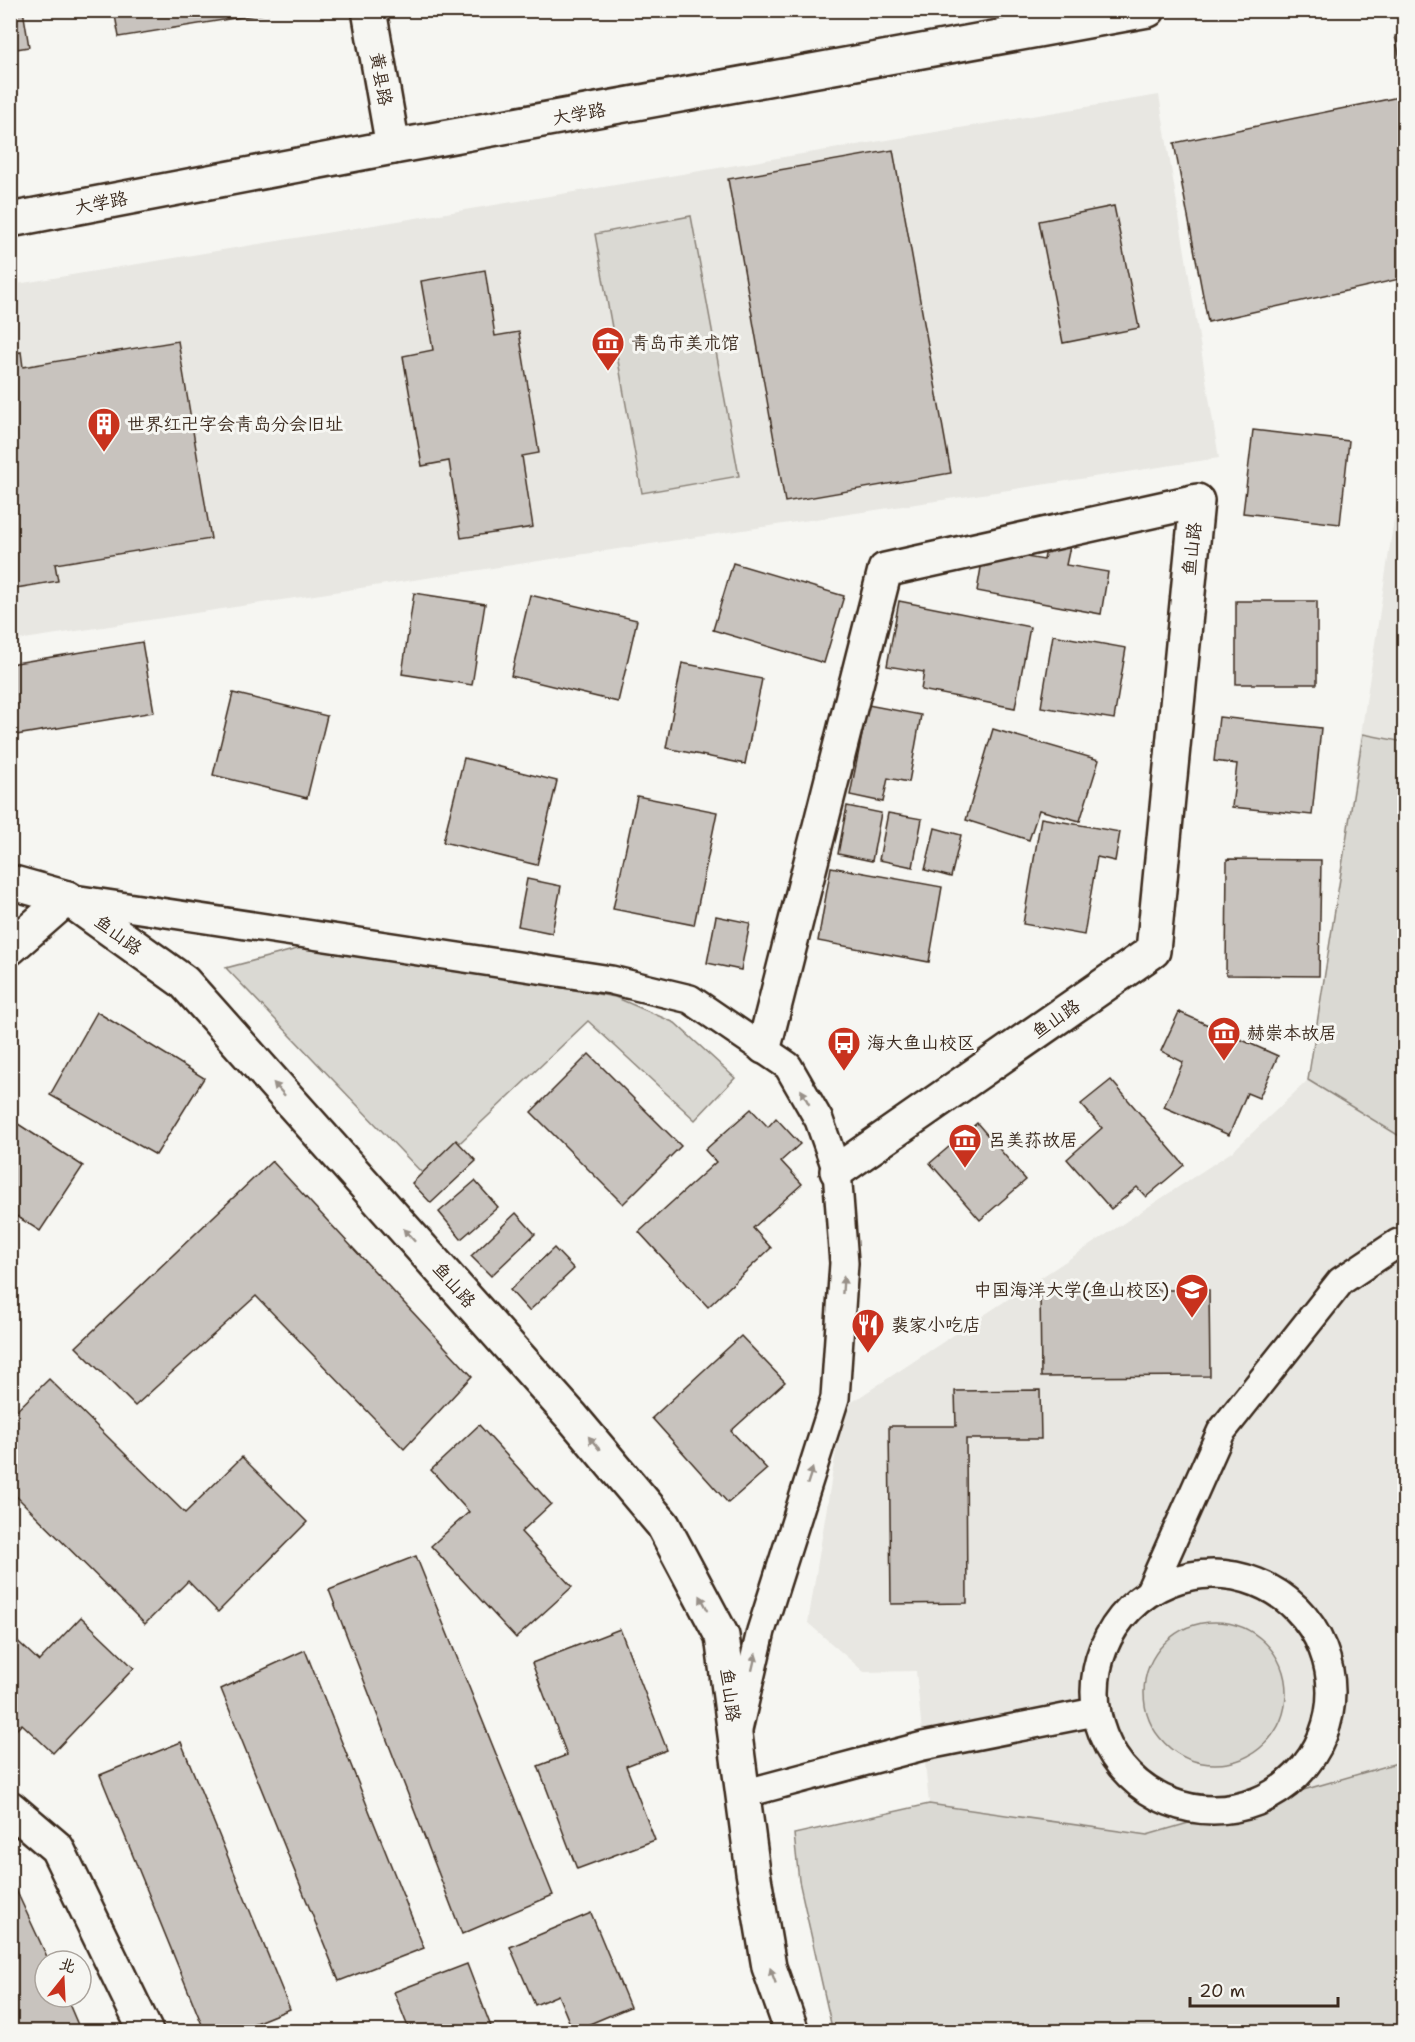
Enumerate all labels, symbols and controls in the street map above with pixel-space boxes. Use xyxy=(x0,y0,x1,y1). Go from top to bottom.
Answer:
street label: 黄县路 xyxy=(364,50,398,108)
street label: 大学路 xyxy=(550,97,608,131)
street label: 大学路 xyxy=(72,186,130,220)
museum icon: 青岛市美术馆 xyxy=(590,325,626,372)
place label: 青岛市美术馆 xyxy=(631,331,739,355)
building icon: 世界红卍字会青岛分会旧址 xyxy=(86,406,122,453)
place label: 世界红卍字会青岛分会旧址 xyxy=(127,412,343,436)
street label: 鱼山路 xyxy=(1177,521,1207,577)
street label: 鱼山路 xyxy=(89,909,147,961)
street label: 鱼山路 xyxy=(1027,994,1085,1044)
museum icon: 赫崇本故居 xyxy=(1206,1015,1242,1062)
place label: 赫崇本故居 xyxy=(1247,1021,1337,1045)
bus stop icon: 海大鱼山校区 xyxy=(826,1025,862,1072)
place label: 海大鱼山校区 xyxy=(867,1031,975,1055)
one-way arrow xyxy=(273,1082,286,1097)
one-way arrow xyxy=(800,1089,811,1105)
museum icon: 吕美荪故居 xyxy=(947,1122,983,1169)
place label: 吕美荪故居 xyxy=(988,1128,1078,1152)
one-way arrow xyxy=(402,1227,416,1242)
street label: 鱼山路 xyxy=(427,1257,481,1313)
school or university icon: 中国海洋大学(鱼山校区) xyxy=(1174,1272,1210,1319)
one-way arrow xyxy=(838,1276,848,1295)
place label: 中国海洋大学(鱼山校区) xyxy=(974,1278,1169,1302)
restaurant icon: 裴家小吃店 xyxy=(850,1307,886,1354)
place label: 裴家小吃店 xyxy=(891,1313,981,1337)
one-way arrow xyxy=(588,1436,601,1451)
one-way arrow xyxy=(806,1467,815,1485)
one-way arrow xyxy=(699,1594,709,1611)
one-way arrow xyxy=(749,1653,759,1672)
street label: 鱼山路 xyxy=(714,1667,746,1723)
north arrow xyxy=(33,1949,93,2009)
text: 北 xyxy=(57,1953,78,1978)
one-way arrow xyxy=(767,1967,777,1985)
scale bar xyxy=(1190,1970,1338,2008)
text: 20 m xyxy=(1199,1979,1245,2003)

